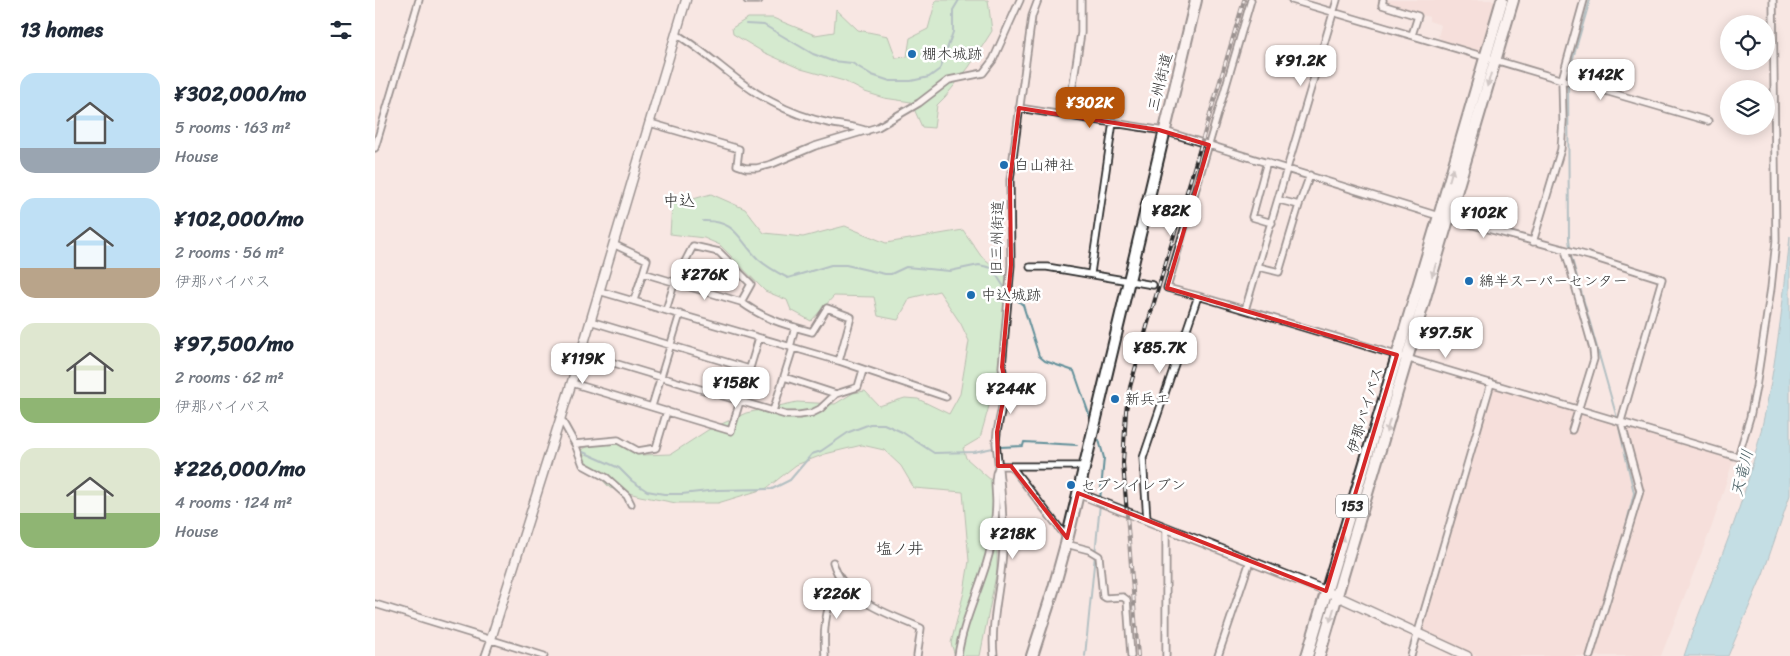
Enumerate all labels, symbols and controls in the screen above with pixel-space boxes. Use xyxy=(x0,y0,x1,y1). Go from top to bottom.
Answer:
text: 13 homes xyxy=(20,11,103,49)
map controls xyxy=(1720,15,1775,135)
button: locate xyxy=(1720,15,1775,70)
icon: filters xyxy=(327,16,355,44)
place label: 棚木城跡 xyxy=(922,41,982,67)
pin: ¥91.2K xyxy=(1260,44,1342,87)
text: ¥91.2K xyxy=(1276,46,1326,75)
marker: 棚木城跡 xyxy=(906,48,918,60)
street label: 三州街道 xyxy=(1140,50,1180,114)
pin: ¥142K xyxy=(1566,58,1636,101)
text: ¥142K xyxy=(1579,60,1623,89)
one-way arrow xyxy=(1485,73,1493,88)
text: ¥302,000/mo xyxy=(175,75,306,113)
button: layers xyxy=(1720,80,1775,135)
pin: ¥302K xyxy=(1055,86,1125,129)
text: ¥302K xyxy=(1067,88,1113,117)
icon: home xyxy=(60,93,120,153)
text: 5 rooms · 163 m² xyxy=(175,113,291,142)
text: House xyxy=(175,142,218,171)
place label: 白山神社 xyxy=(1014,152,1074,178)
marker: 白山神社 xyxy=(998,159,1010,171)
one-way arrow xyxy=(1448,167,1456,182)
district label: 中込 xyxy=(663,186,695,215)
pin: ¥82K xyxy=(1141,194,1201,237)
text: ¥82K xyxy=(1152,196,1190,225)
pin: ¥102K xyxy=(1449,196,1519,239)
text: ¥102K xyxy=(1462,198,1506,227)
text: ¥102,000/mo xyxy=(175,200,304,238)
street label: 旧三州街道 xyxy=(983,200,1011,276)
icon: home xyxy=(60,218,120,278)
text: 2 rooms · 56 m² xyxy=(175,238,284,267)
pin: ¥276K xyxy=(670,258,740,301)
text: ¥276K xyxy=(682,260,728,289)
one-way arrow xyxy=(1430,263,1438,278)
text: 伊那バイパス xyxy=(175,267,271,296)
place label: 綿半スーパーセンター xyxy=(1479,268,1628,294)
marker: 綿半スーパーセンター xyxy=(1463,275,1475,287)
place label: 中込城跡 xyxy=(981,282,1041,308)
marker: 中込城跡 xyxy=(965,289,977,301)
pin: ¥97.5K xyxy=(1405,316,1487,359)
text: ¥97.5K xyxy=(1420,318,1472,347)
text: ¥97,500/mo xyxy=(175,325,294,363)
pin: ¥85.7K xyxy=(1119,332,1201,374)
text: ¥85.7K xyxy=(1134,333,1186,362)
pin: ¥119K xyxy=(548,342,618,385)
icon: home xyxy=(60,343,120,403)
text: ¥119K xyxy=(562,344,604,373)
text: 2 rooms · 62 m² xyxy=(175,363,284,392)
street label: 伊那バイパス xyxy=(1339,363,1391,457)
pin: ¥158K xyxy=(701,366,771,409)
text: ¥158K xyxy=(714,368,758,397)
pin: ¥244K xyxy=(976,372,1046,415)
text: ¥244K xyxy=(987,374,1035,403)
place label: 新兵エ xyxy=(1125,386,1170,412)
text: 伊那バイパス xyxy=(175,392,271,421)
marker: 新兵エ xyxy=(1109,393,1121,405)
one-way arrow xyxy=(1383,418,1391,433)
water label: 天竜川 xyxy=(1722,446,1762,500)
text: ¥226,000/mo xyxy=(175,450,306,488)
icon: home xyxy=(60,468,120,528)
place label: セブンイレブン xyxy=(1081,472,1186,498)
marker: セブンイレブン xyxy=(1065,479,1077,491)
text: 4 rooms · 124 m² xyxy=(175,488,292,517)
road number: 153 xyxy=(1336,494,1368,518)
text: House xyxy=(175,517,218,546)
pin: ¥218K xyxy=(978,518,1048,560)
text: ¥218K xyxy=(991,519,1035,548)
district label: 塩ノ井 xyxy=(876,534,924,563)
one-way arrow xyxy=(1338,535,1346,550)
pin: ¥226K xyxy=(802,578,872,620)
text: ¥226K xyxy=(814,579,860,608)
one-way arrow xyxy=(1327,608,1335,623)

